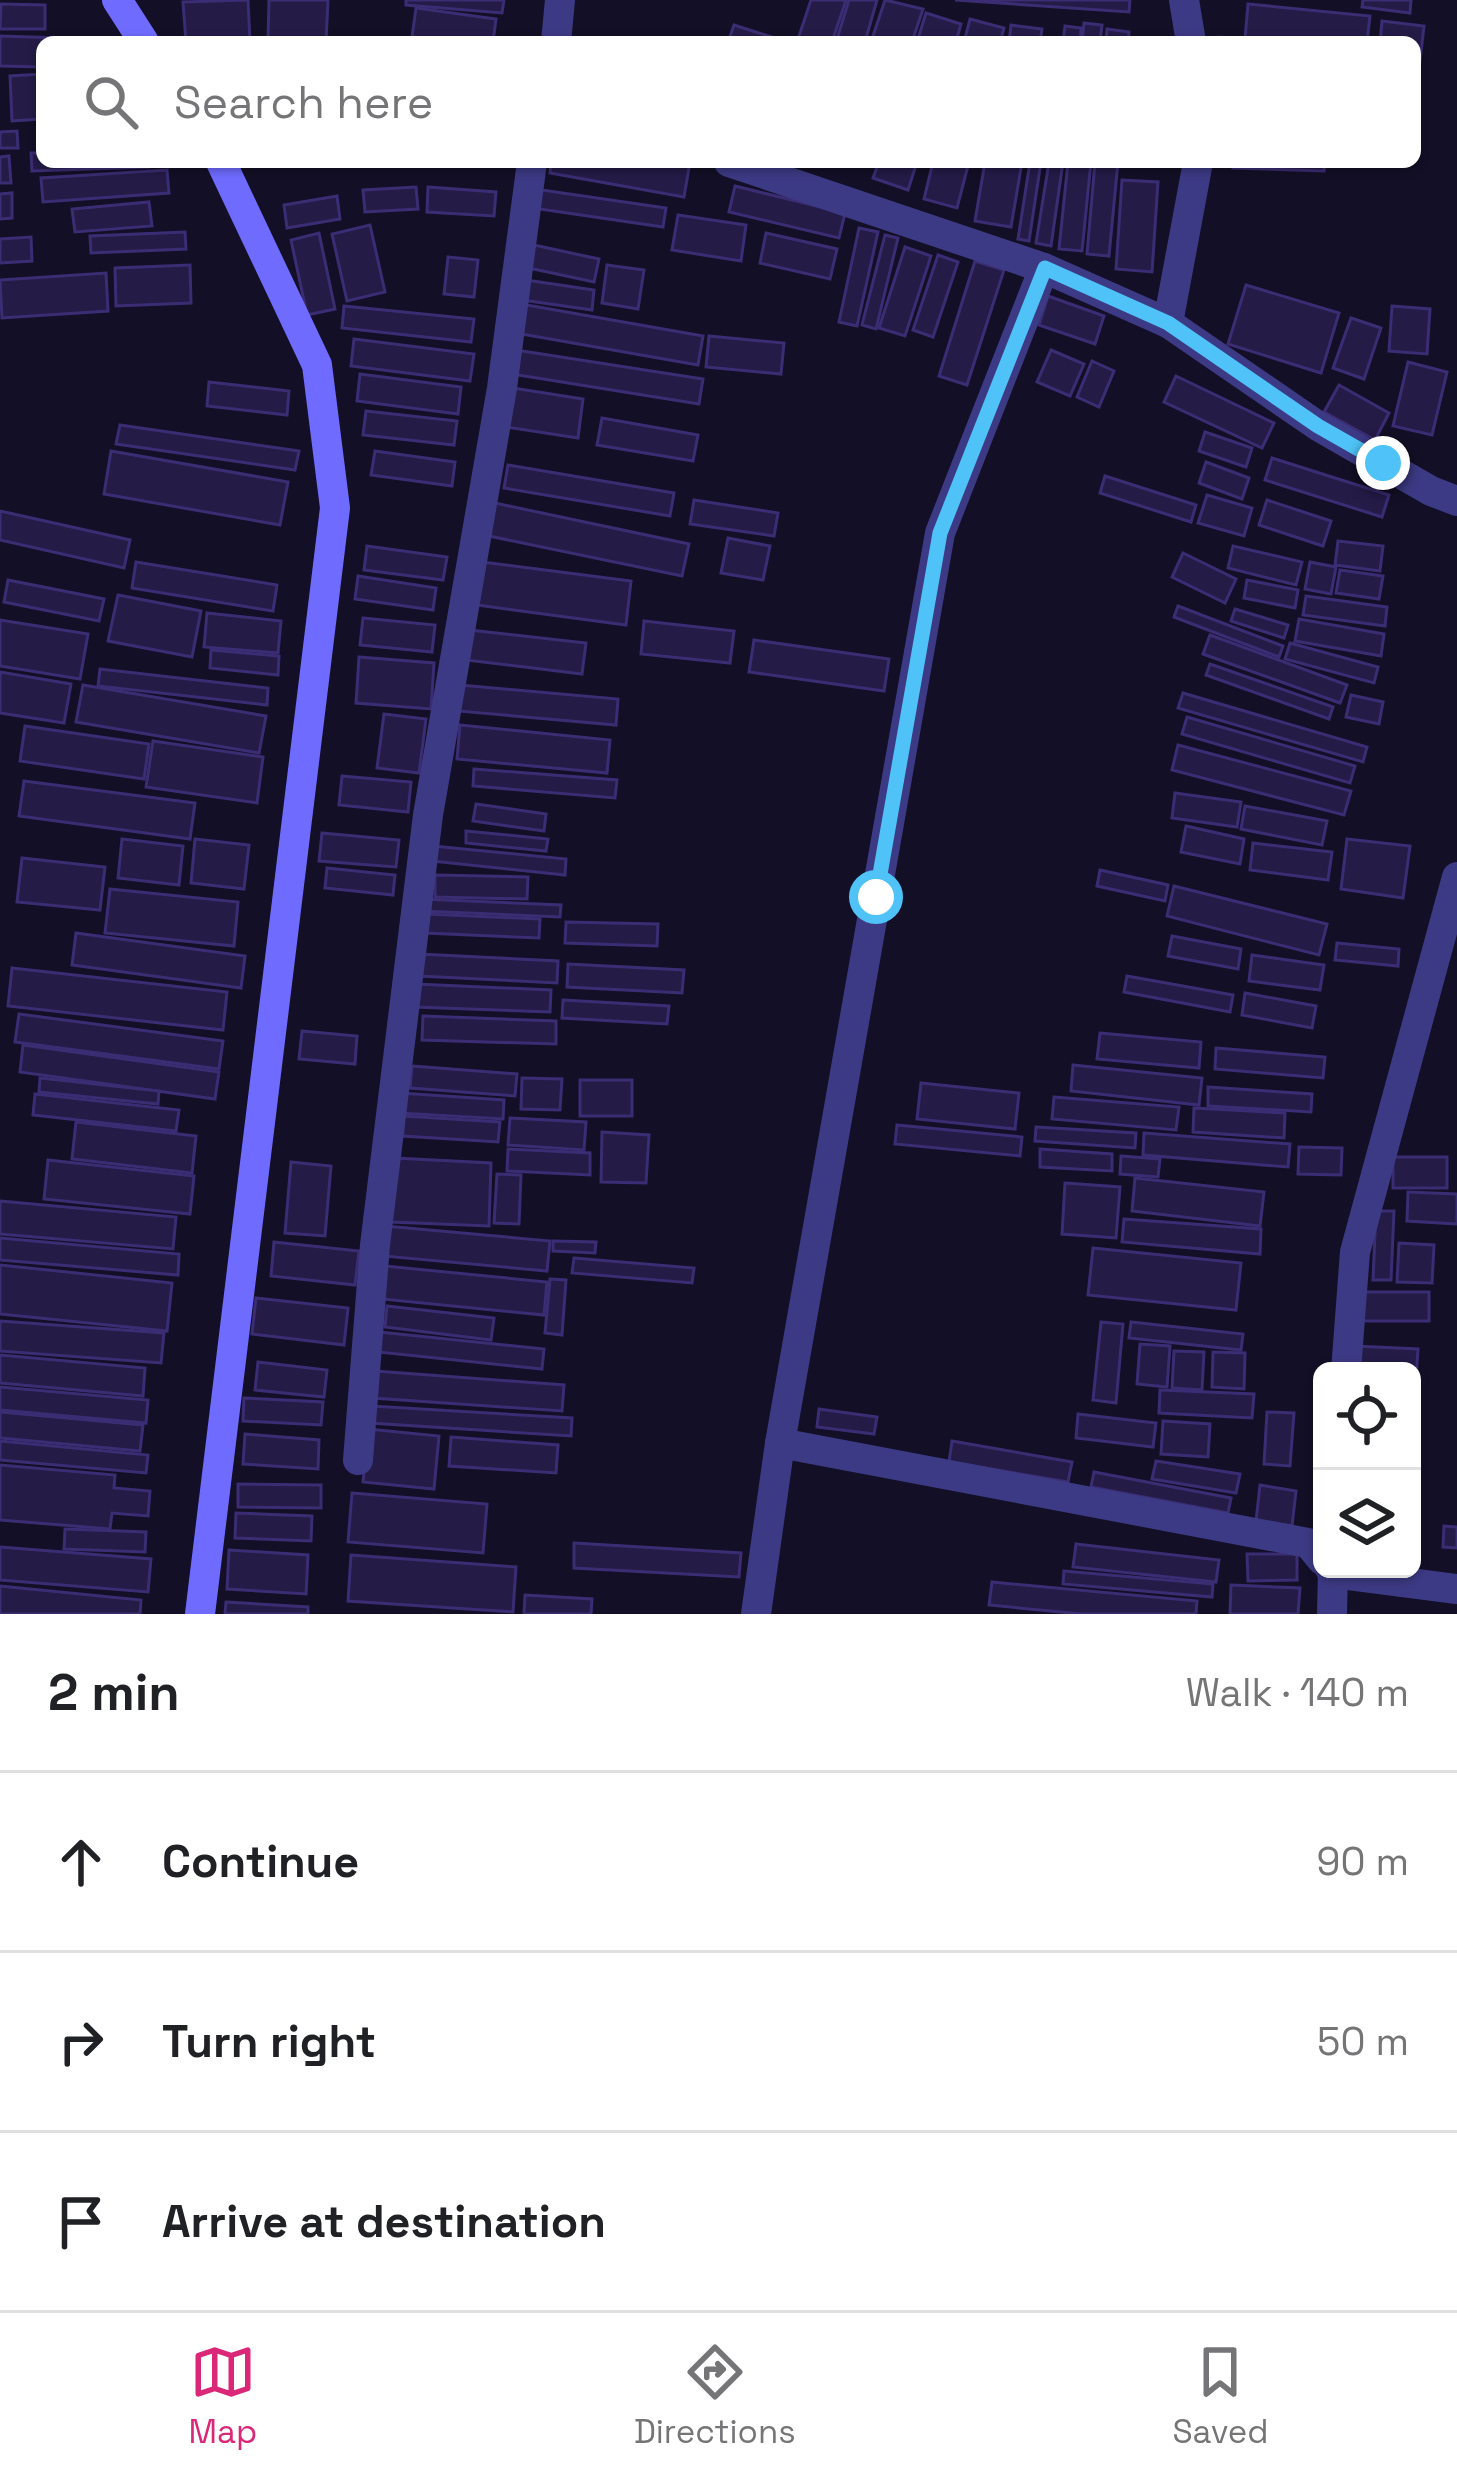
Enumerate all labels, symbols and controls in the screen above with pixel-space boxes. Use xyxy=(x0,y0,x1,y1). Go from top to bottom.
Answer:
search box xyxy=(36,36,1421,168)
icon: search xyxy=(78,69,144,135)
text: Search here xyxy=(174,74,433,131)
route end xyxy=(1356,436,1410,490)
route start xyxy=(849,870,903,924)
map controls xyxy=(1313,1362,1421,1578)
button: locate xyxy=(1313,1362,1421,1470)
button: layers xyxy=(1313,1470,1421,1578)
text: 2 min xyxy=(48,1660,180,1725)
text: Walk · 140 m xyxy=(1186,1668,1409,1717)
icon: ahead xyxy=(48,1829,114,1895)
text: Continue xyxy=(162,1833,359,1890)
text: 90 m xyxy=(1317,1837,1409,1886)
icon: right xyxy=(48,2009,114,2075)
text: Turn right xyxy=(162,2013,376,2070)
text: 50 m xyxy=(1317,2017,1409,2066)
icon: arrive xyxy=(48,2189,114,2255)
text: Arrive at destination xyxy=(162,2193,606,2250)
tab: Map xyxy=(188,2339,257,2453)
tab: Directions xyxy=(634,2339,796,2453)
tab: Saved xyxy=(1172,2339,1269,2453)

